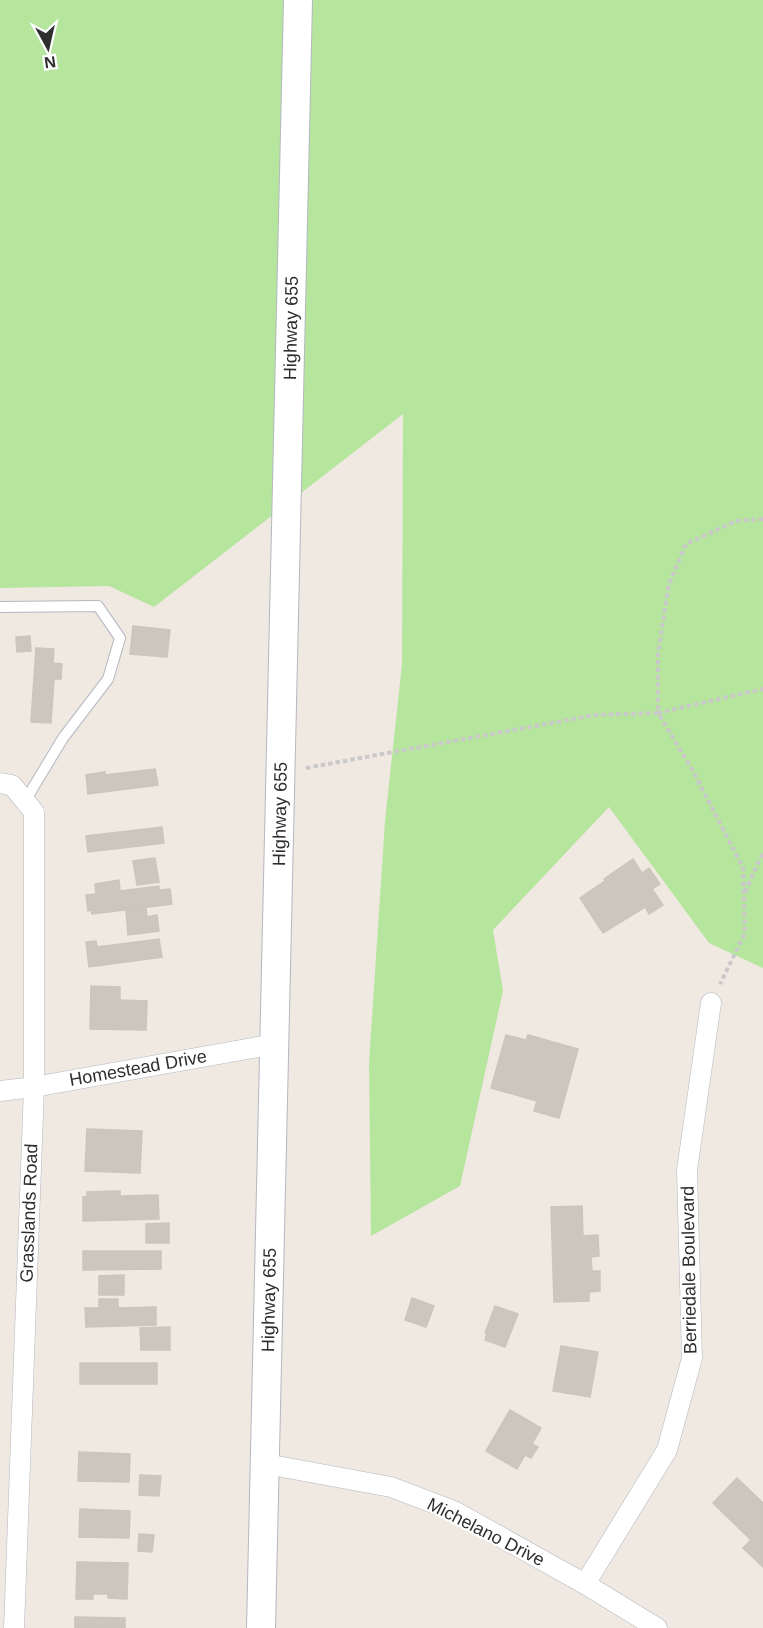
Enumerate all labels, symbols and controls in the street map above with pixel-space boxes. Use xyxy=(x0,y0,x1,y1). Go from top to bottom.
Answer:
north arrow xyxy=(18,18,78,78)
text: N xyxy=(43,53,57,72)
street label: Highway 655 xyxy=(280,276,302,380)
street label: Highway 655 xyxy=(269,762,291,866)
street label: Homestead Drive xyxy=(68,1046,208,1090)
street label: Grasslands Road xyxy=(17,1143,41,1283)
street label: Berriedale Boulevard xyxy=(678,1186,700,1354)
street label: Highway 655 xyxy=(258,1248,280,1352)
street label: Michelano Drive xyxy=(424,1494,548,1570)

